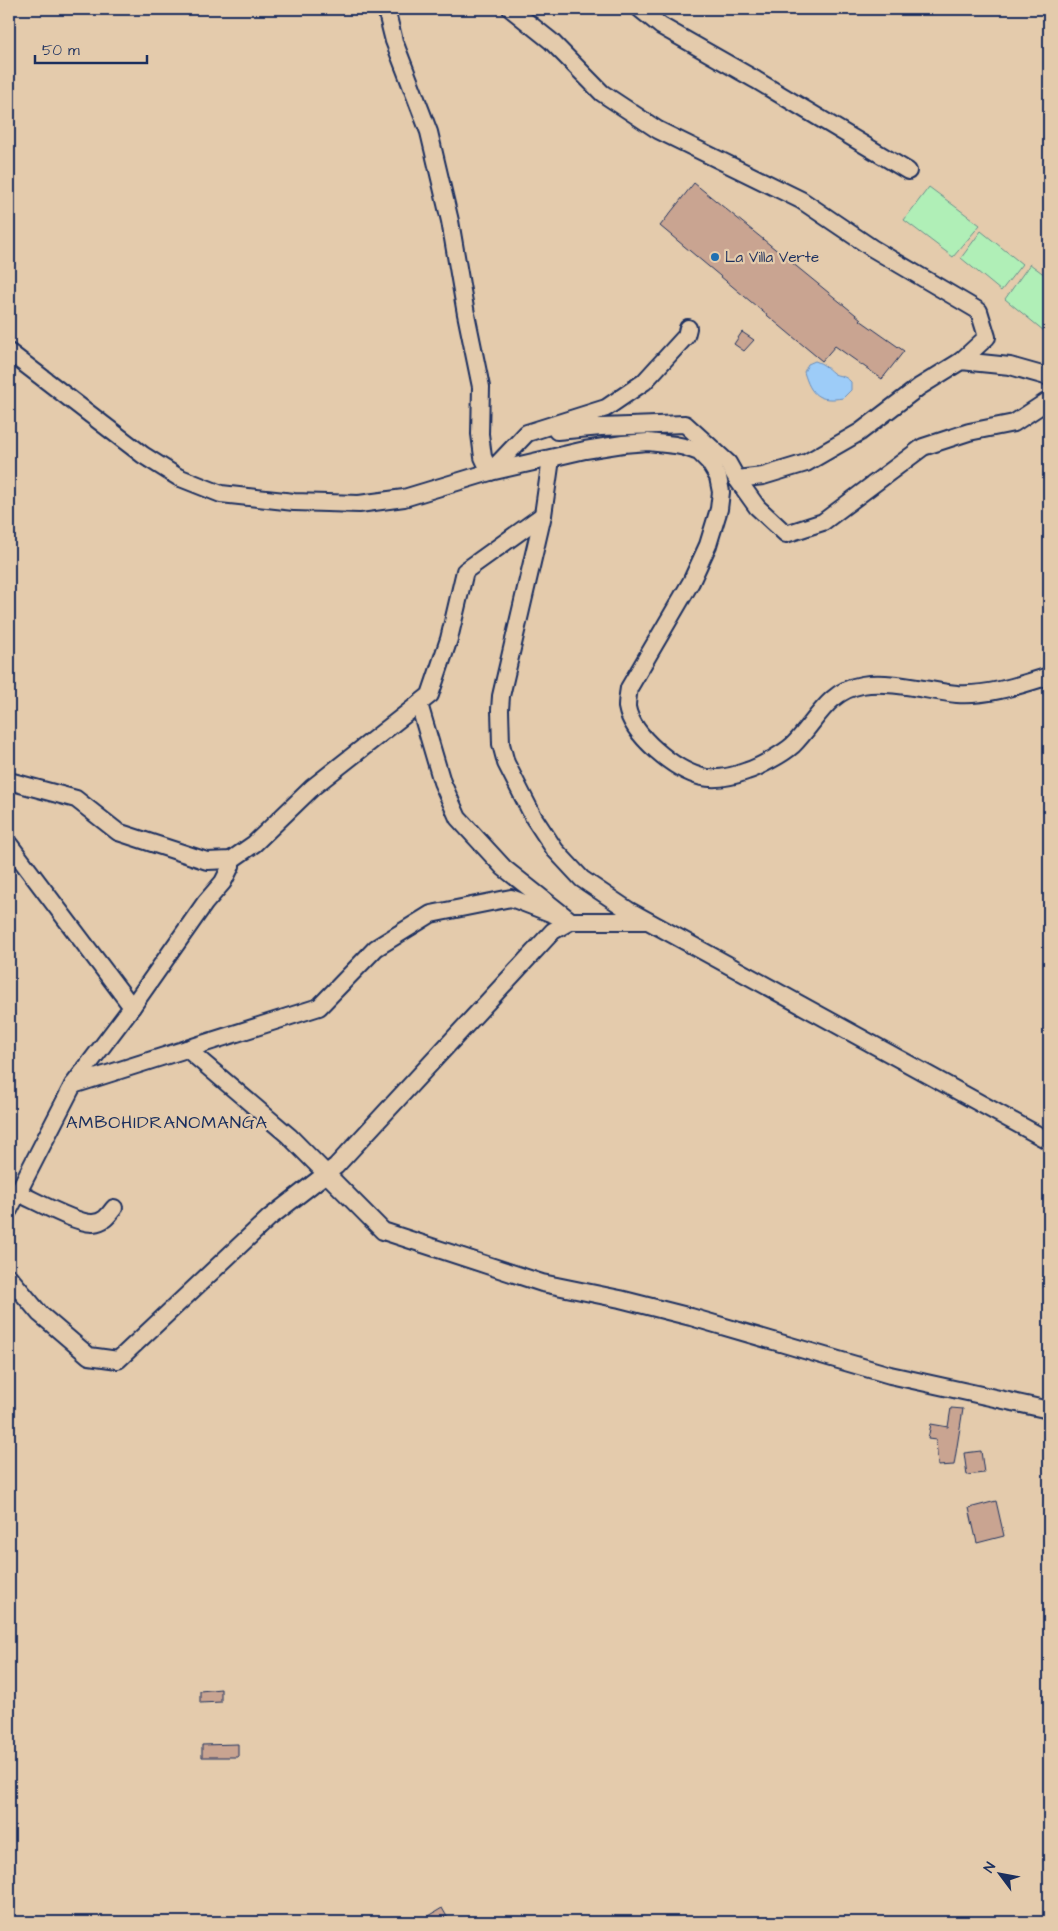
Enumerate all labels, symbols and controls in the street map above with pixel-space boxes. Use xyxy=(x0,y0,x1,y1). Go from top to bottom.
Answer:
scale bar xyxy=(35,32,148,64)
text: 50 m xyxy=(42,40,80,61)
place label: La Villa Verte xyxy=(725,247,819,268)
marker: La Villa Verte xyxy=(709,251,721,263)
district label: AMBOHIDRANOMANGA xyxy=(66,1110,268,1135)
north arrow xyxy=(976,1848,1026,1898)
text: N xyxy=(979,1858,1001,1877)

